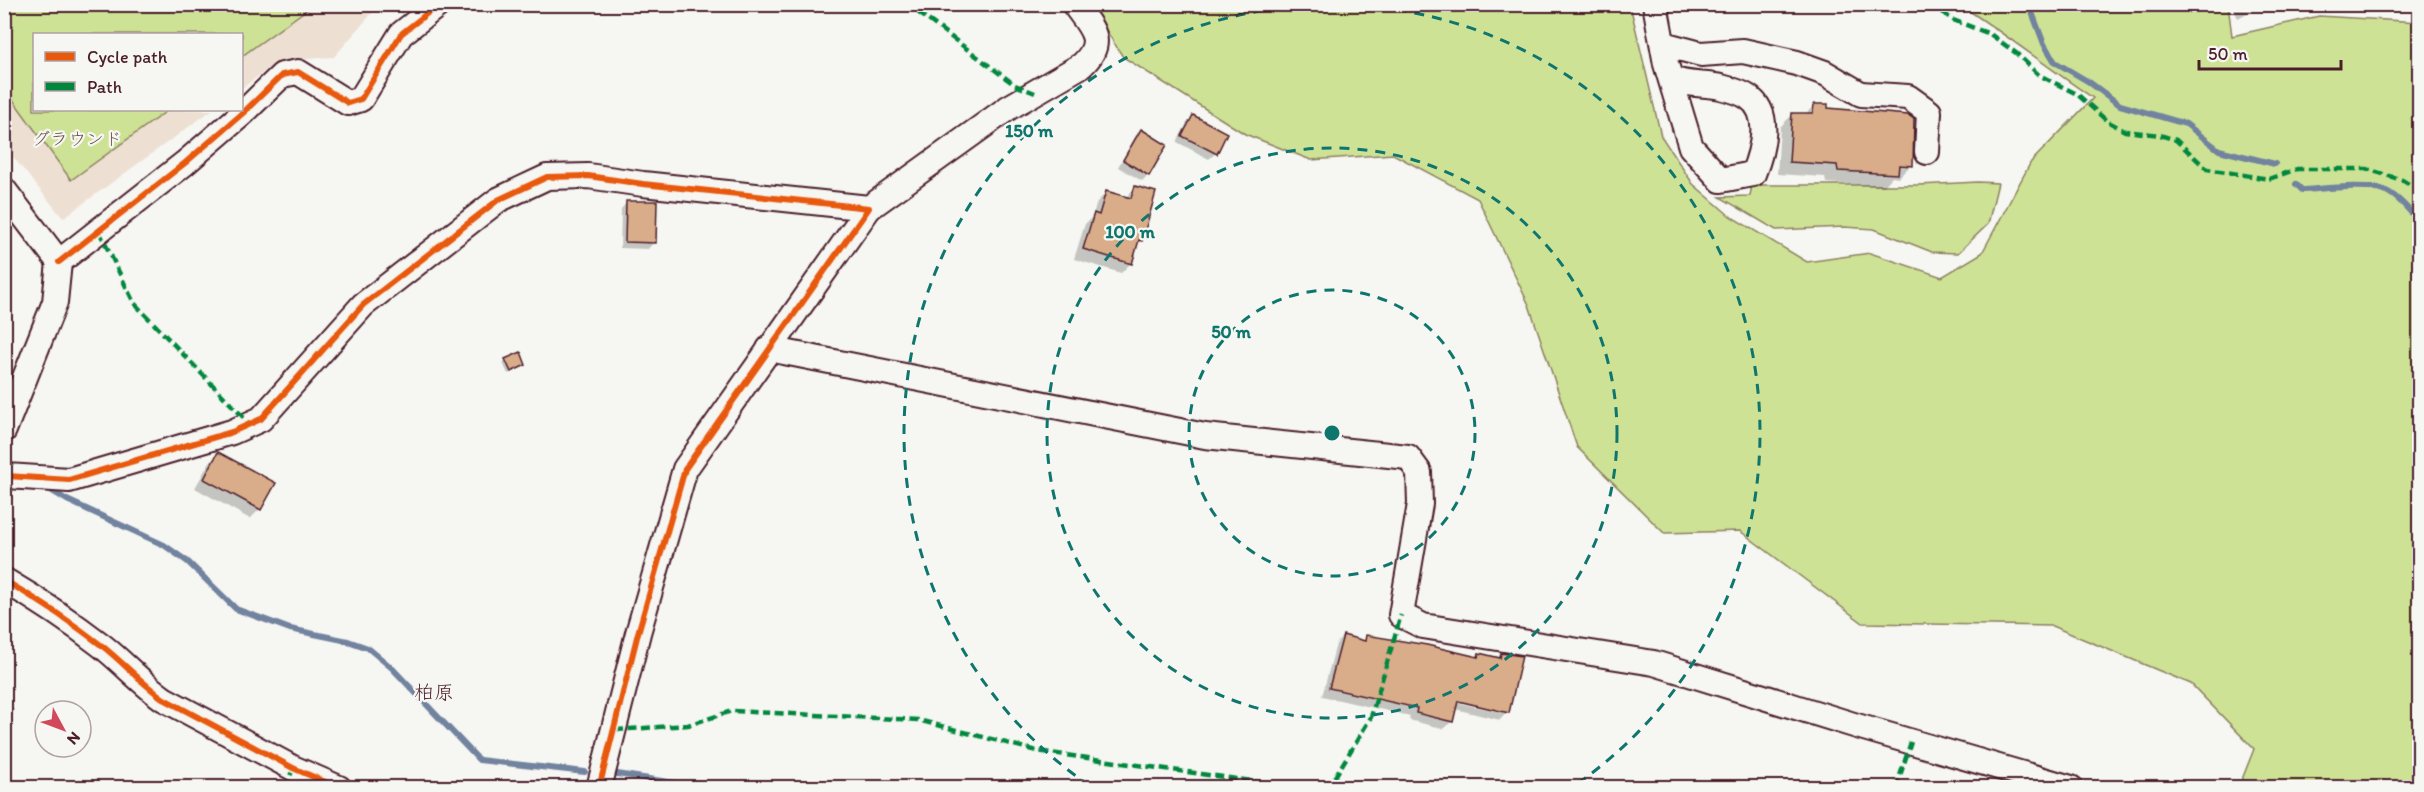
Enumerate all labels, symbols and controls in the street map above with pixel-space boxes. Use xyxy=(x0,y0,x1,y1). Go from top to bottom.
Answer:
legend xyxy=(33,33,243,111)
scale bar xyxy=(2199,33,2342,71)
text: 50 m xyxy=(2208,43,2248,65)
text: Cycle path xyxy=(87,46,168,68)
text: Path xyxy=(87,76,122,98)
text: 150 m xyxy=(1005,120,1054,142)
park label: グラウンド xyxy=(32,128,122,150)
text: 100 m xyxy=(1105,221,1156,243)
text: 50 m xyxy=(1211,321,1252,343)
centre of rings xyxy=(1322,423,1342,443)
district label: 柏原 xyxy=(414,680,454,704)
north arrow xyxy=(33,699,93,759)
text: N xyxy=(63,728,85,749)

